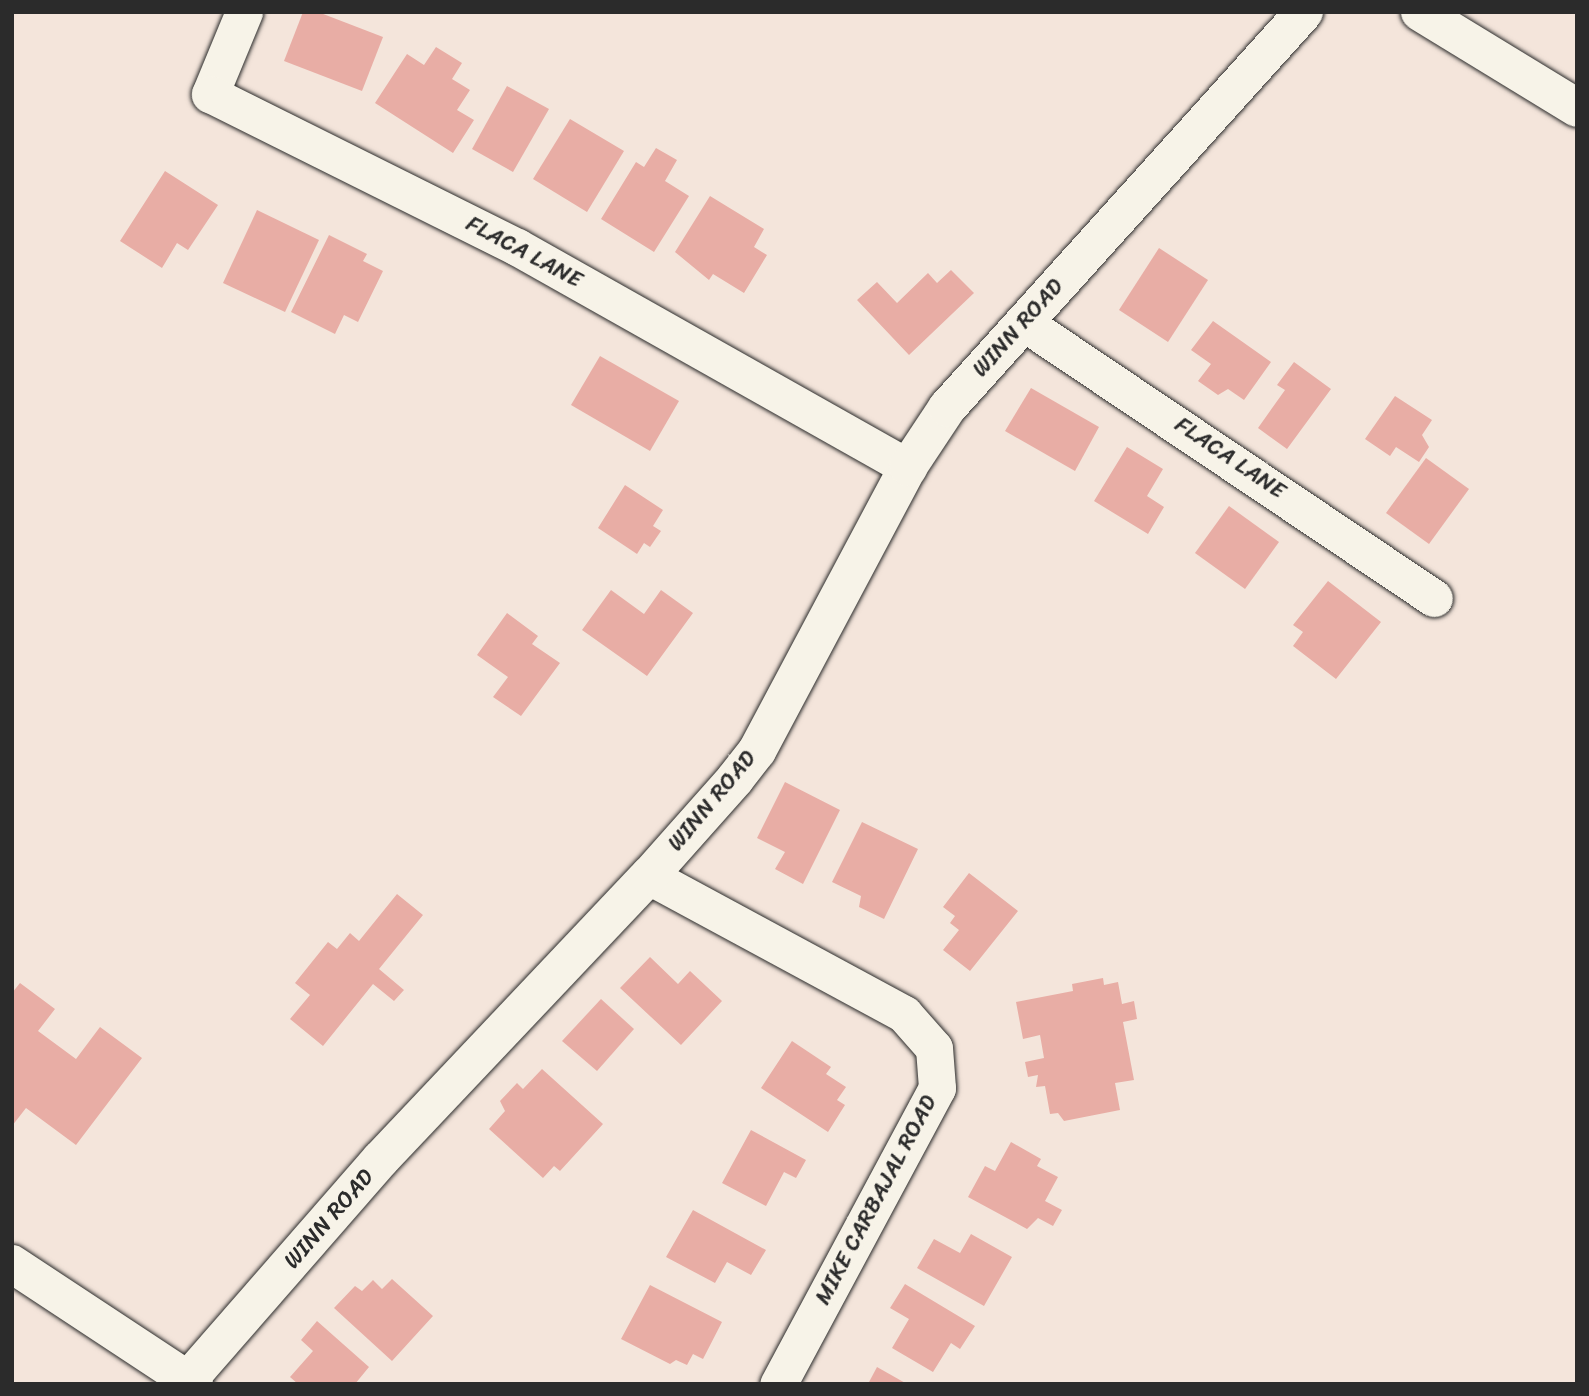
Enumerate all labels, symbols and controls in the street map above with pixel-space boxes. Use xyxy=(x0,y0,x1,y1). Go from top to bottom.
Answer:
street label: FLACA LANE xyxy=(461,210,587,294)
street label: WINN ROAD xyxy=(967,273,1069,383)
street label: FLACA LANE xyxy=(1169,411,1291,505)
street label: WINN ROAD xyxy=(662,745,762,857)
street label: MIKE CARBAJAL ROAD xyxy=(809,1090,943,1310)
street label: WINN ROAD xyxy=(278,1164,380,1274)

